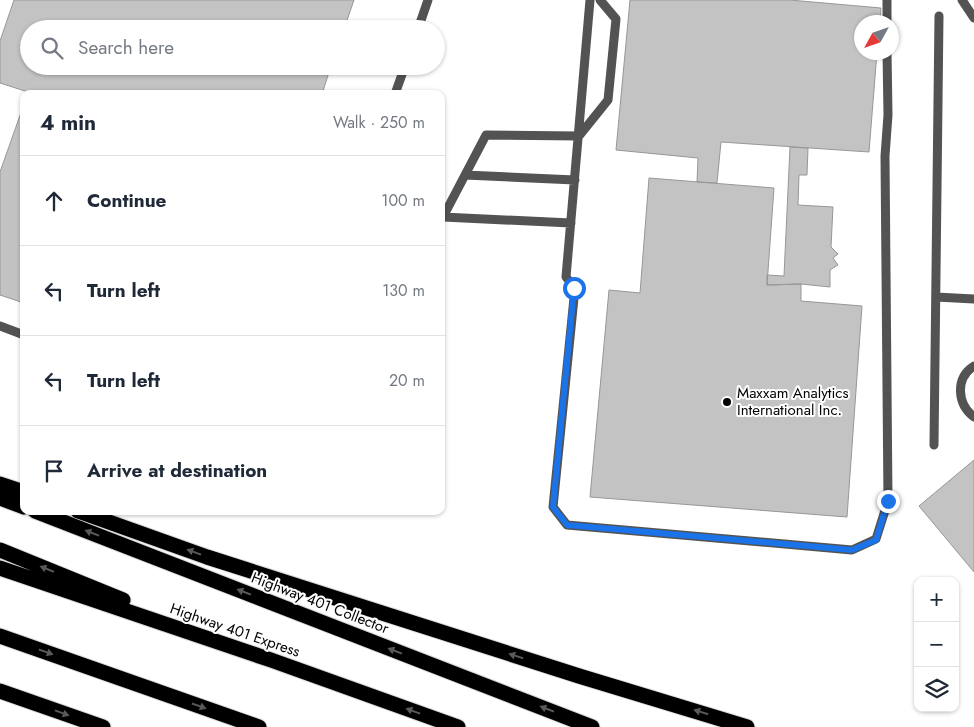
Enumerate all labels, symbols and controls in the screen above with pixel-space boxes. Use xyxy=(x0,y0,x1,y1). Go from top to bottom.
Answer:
north arrow xyxy=(854,15,899,60)
search box xyxy=(20,20,445,75)
icon: search xyxy=(38,34,66,62)
text: Search here xyxy=(78,34,174,61)
text: 4 min xyxy=(40,108,96,138)
text: Walk · 250 m xyxy=(333,111,425,134)
icon: ahead xyxy=(40,187,68,215)
text: Continue xyxy=(87,187,166,214)
text: 100 m xyxy=(381,189,425,212)
icon: left xyxy=(40,277,68,305)
text: Turn left xyxy=(87,277,160,304)
route start xyxy=(563,277,586,300)
text: 130 m xyxy=(382,279,425,302)
icon: left xyxy=(40,367,68,395)
text: Turn left xyxy=(87,367,160,394)
text: 20 m xyxy=(389,369,425,392)
place label: Maxxam Analytics International Inc. xyxy=(737,382,849,421)
marker: Maxxam Analytics International Inc. xyxy=(721,396,733,408)
icon: arrive xyxy=(40,457,68,485)
text: Arrive at destination xyxy=(87,457,267,484)
route end xyxy=(877,490,900,513)
one-way arrow xyxy=(84,529,99,537)
one-way arrow xyxy=(187,548,202,556)
one-way arrow xyxy=(39,565,54,573)
street label: Highway 401 Collector xyxy=(248,567,393,640)
map controls xyxy=(914,577,959,712)
button: + xyxy=(914,577,959,622)
one-way arrow xyxy=(236,588,251,595)
street label: Highway 401 Express xyxy=(167,597,303,663)
button: − xyxy=(914,622,959,667)
one-way arrow xyxy=(387,647,402,655)
one-way arrow xyxy=(39,648,54,656)
one-way arrow xyxy=(508,651,523,659)
button: layers xyxy=(914,667,959,712)
one-way arrow xyxy=(192,703,207,710)
one-way arrow xyxy=(539,705,554,713)
one-way arrow xyxy=(405,707,420,714)
one-way arrow xyxy=(693,707,708,715)
one-way arrow xyxy=(55,710,70,717)

